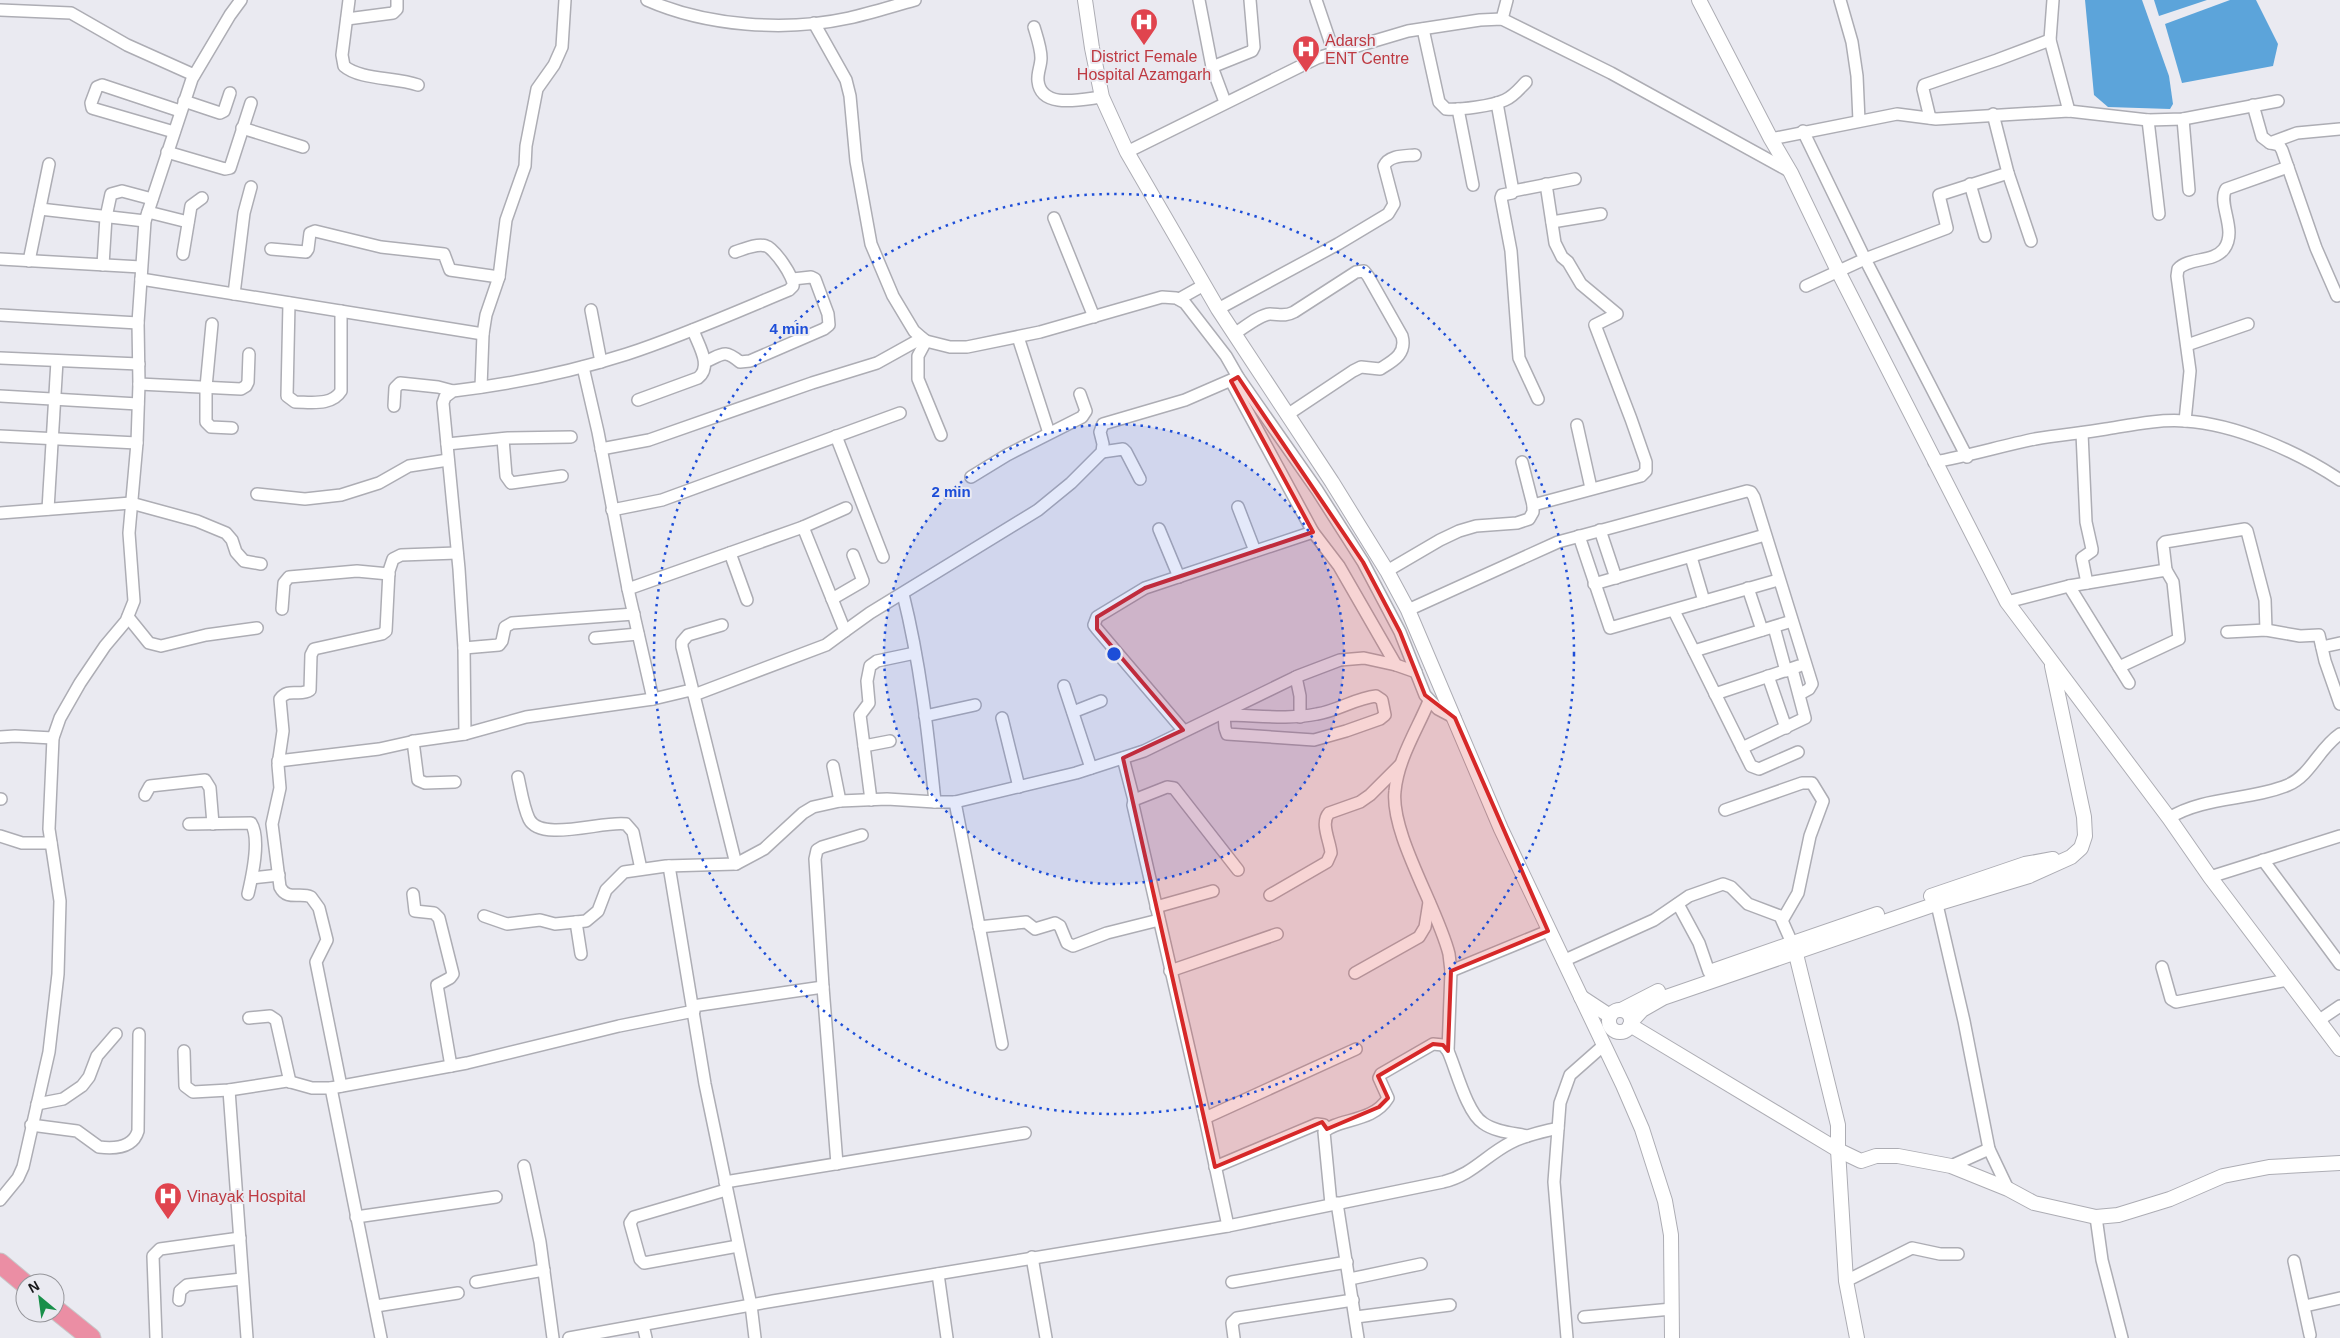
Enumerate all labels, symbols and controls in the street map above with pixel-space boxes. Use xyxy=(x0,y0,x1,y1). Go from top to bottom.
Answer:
hospital icon: District Female Hospital Azamgarh xyxy=(1129,7,1159,46)
place label: Adarsh ENT Centre xyxy=(1325,32,1409,67)
hospital icon: Adarsh ENT Centre xyxy=(1291,34,1321,73)
place label: District Female Hospital Azamgarh xyxy=(1077,48,1211,83)
text: 4 min xyxy=(769,320,809,337)
text: 2 min xyxy=(931,483,971,500)
centre of rings xyxy=(1105,645,1123,663)
hospital icon: Vinayak Hospital xyxy=(153,1181,183,1220)
place label: Vinayak Hospital xyxy=(187,1188,306,1205)
north arrow xyxy=(15,1273,65,1323)
text: N xyxy=(25,1277,42,1296)

